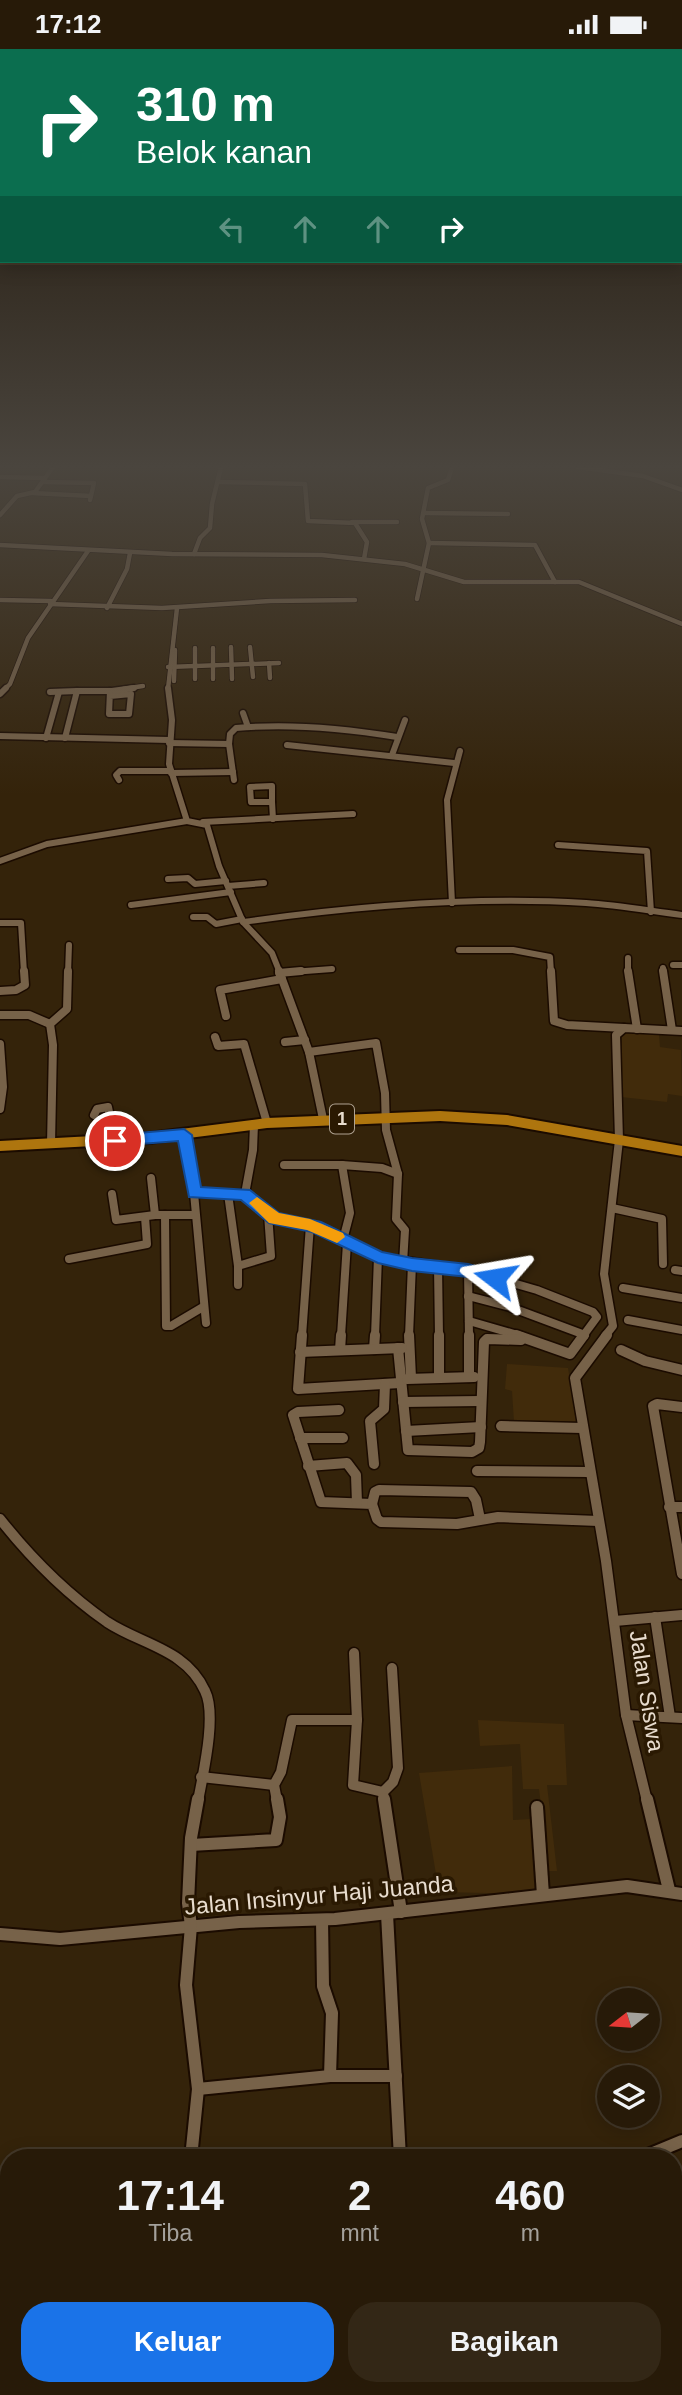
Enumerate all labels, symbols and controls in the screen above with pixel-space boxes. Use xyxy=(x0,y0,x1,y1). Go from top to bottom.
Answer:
text: 17:12 xyxy=(35,9,102,39)
icon: right xyxy=(21,77,112,168)
text: 310 m xyxy=(136,77,275,131)
text: Belok kanan xyxy=(136,134,312,170)
icon: left xyxy=(213,210,251,248)
icon: ahead xyxy=(286,210,324,248)
icon: ahead xyxy=(359,210,397,248)
icon: right xyxy=(432,210,470,248)
road number: 1 xyxy=(330,1105,354,1133)
pin xyxy=(85,1111,145,1171)
icon: arrive xyxy=(96,1122,134,1160)
position arrow xyxy=(458,1241,532,1315)
street label: Jalan Siswa xyxy=(625,1628,669,1754)
street label: Jalan Insinyur Haji Juanda xyxy=(183,1870,455,1920)
north arrow xyxy=(597,1988,660,2051)
map controls xyxy=(597,1988,660,2128)
button: layers xyxy=(597,2065,660,2128)
text: 17:14 xyxy=(117,2172,224,2219)
text: 2 xyxy=(348,2172,371,2219)
text: 460 xyxy=(495,2172,565,2219)
text: Tiba xyxy=(148,2220,192,2246)
text: mnt xyxy=(340,2220,379,2246)
text: m xyxy=(521,2220,540,2246)
button: Keluar xyxy=(21,2302,334,2382)
button: Bagikan xyxy=(348,2302,661,2382)

